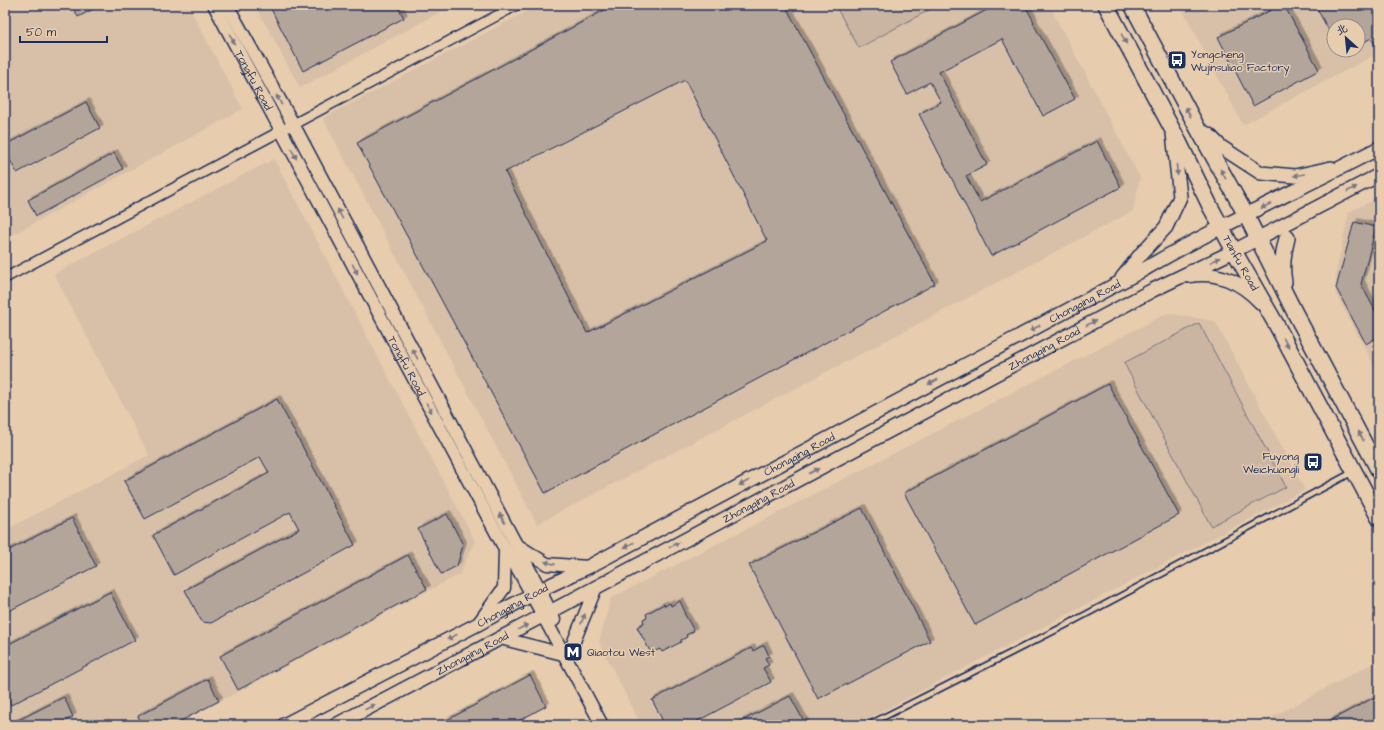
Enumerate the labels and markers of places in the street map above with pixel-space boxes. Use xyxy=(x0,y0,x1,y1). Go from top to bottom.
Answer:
place label: Yongcheng Wujinsuliao Factory xyxy=(1191,47,1290,76)
bus stop icon: Yongcheng Wujinsuliao Factory xyxy=(1166,49,1188,71)
place label: Fuyong Weichuangli xyxy=(1243,449,1299,478)
bus stop icon: Fuyong Weichuangli xyxy=(1302,451,1324,473)
metro station icon: Qiaotou West xyxy=(562,641,584,663)
place label: Qiaotou West xyxy=(587,645,656,660)

